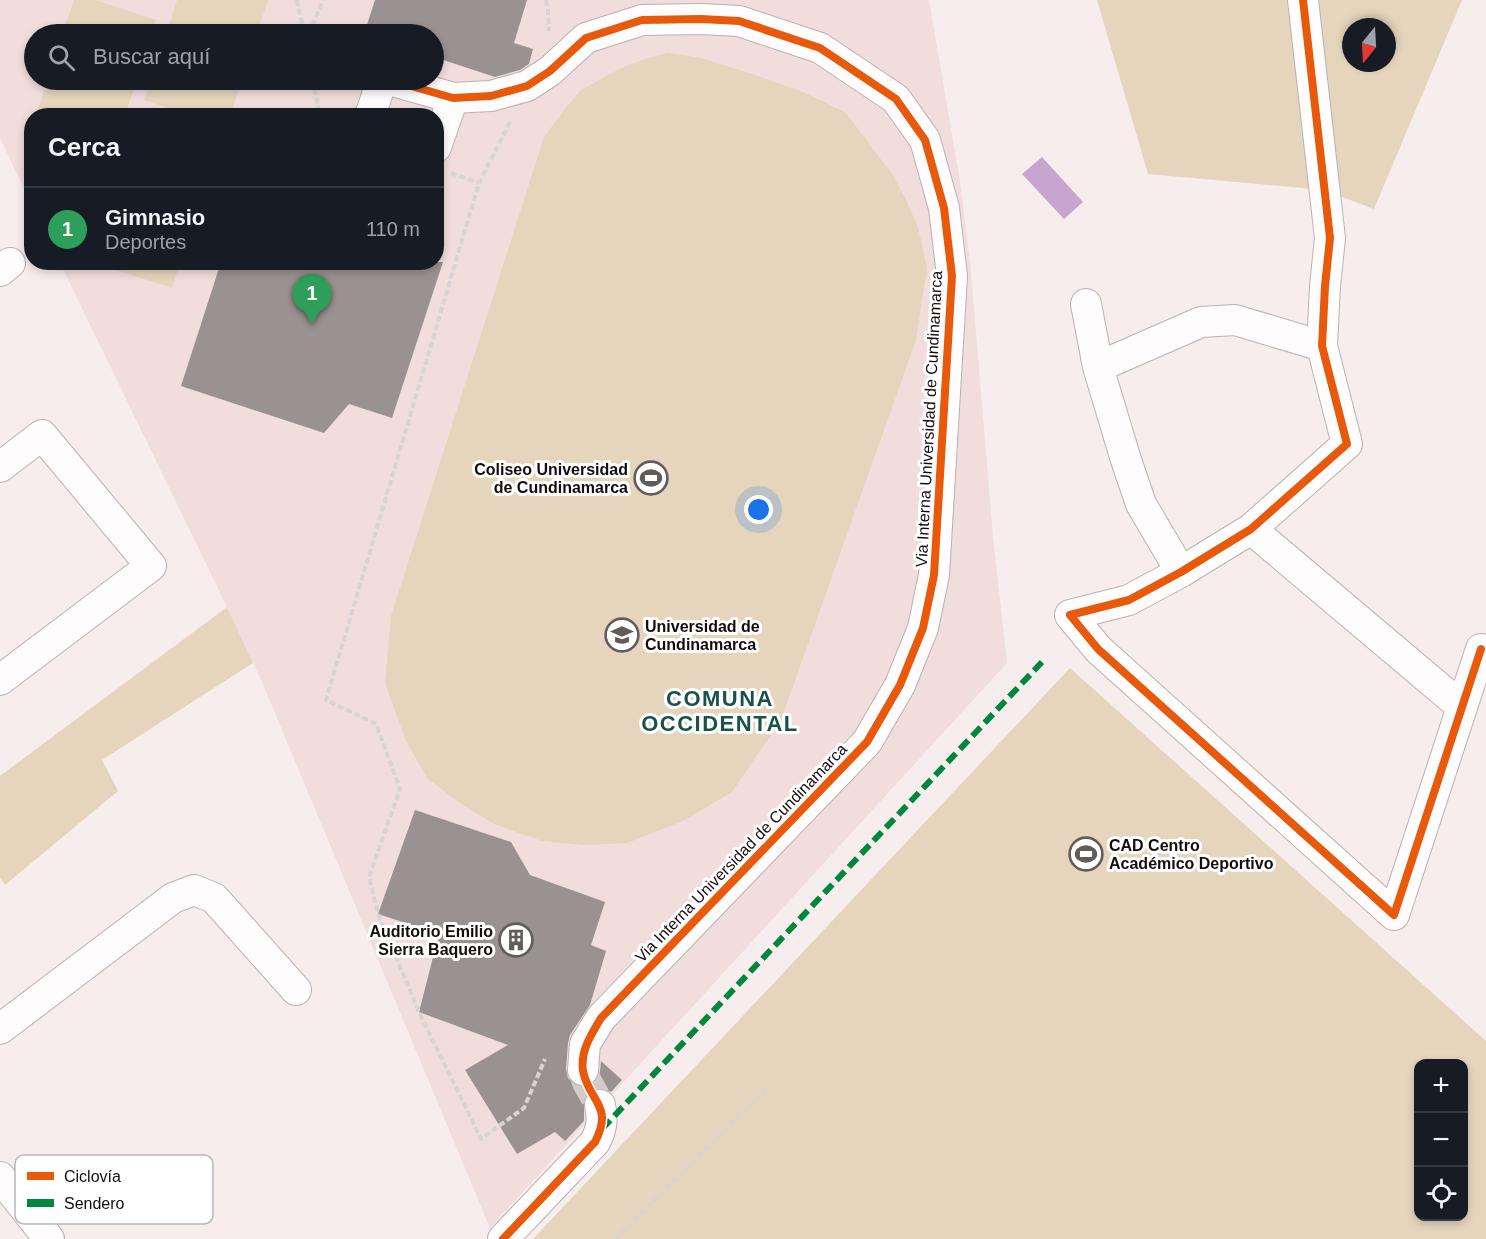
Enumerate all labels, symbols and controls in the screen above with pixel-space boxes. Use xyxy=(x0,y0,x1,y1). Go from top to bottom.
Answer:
north arrow xyxy=(1342,18,1396,72)
search box xyxy=(24,24,444,90)
icon: search xyxy=(45,41,78,74)
text: Buscar aquí xyxy=(93,44,210,69)
text: Cerca xyxy=(48,132,120,162)
text: Gimnasio xyxy=(105,205,205,230)
text: 1 xyxy=(62,218,73,240)
text: 110 m xyxy=(366,218,420,240)
text: Deportes xyxy=(105,231,186,253)
street label: Via Interna Universidad de Cundinamarca xyxy=(913,270,945,568)
pin: 1 xyxy=(292,274,332,324)
sports icon: Coliseo Universidad de Cundinamarca xyxy=(633,460,669,496)
place label: Coliseo Universidad de Cundinamarca xyxy=(474,461,628,496)
your location xyxy=(744,495,773,524)
school or university icon: Universidad de Cundinamarca xyxy=(604,617,640,653)
place label: Universidad de Cundinamarca xyxy=(645,618,760,653)
district label: COMUNA OCCIDENTAL xyxy=(641,686,799,736)
street label: Via Interna Universidad de Cundinamarca xyxy=(632,740,850,966)
sports icon: CAD Centro Académico Deportivo xyxy=(1068,836,1104,872)
place label: CAD Centro Académico Deportivo xyxy=(1109,837,1274,872)
building icon: Auditorio Emilio Sierra Baquero xyxy=(498,922,534,958)
place label: Auditorio Emilio Sierra Baquero xyxy=(369,923,493,958)
map controls xyxy=(1414,1059,1468,1221)
button: + xyxy=(1414,1059,1468,1113)
button: − xyxy=(1414,1113,1468,1167)
legend xyxy=(15,1155,213,1224)
button: locate xyxy=(1414,1167,1468,1221)
text: Ciclovía xyxy=(64,1168,121,1185)
text: Sendero xyxy=(64,1195,125,1212)

